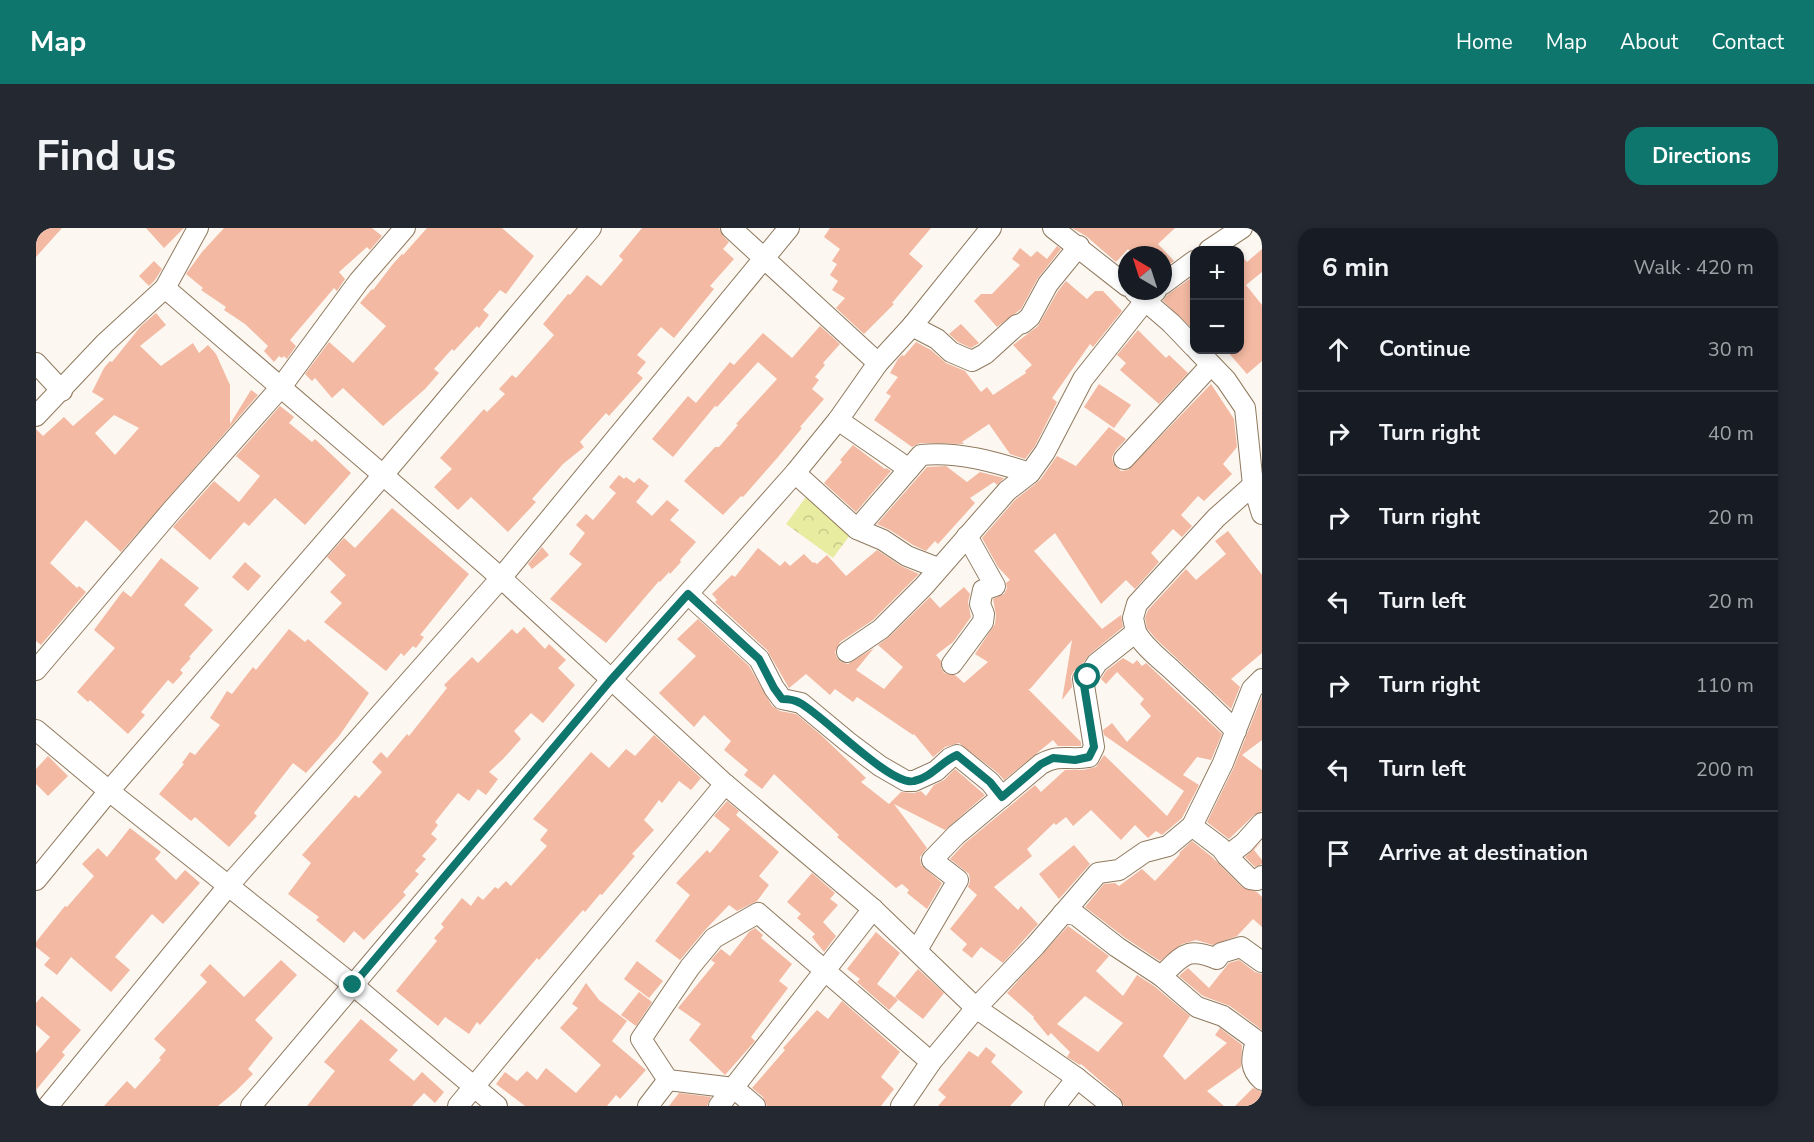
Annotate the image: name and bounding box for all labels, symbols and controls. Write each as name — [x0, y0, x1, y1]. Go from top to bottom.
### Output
text: Map — [30, 23, 86, 61]
text: Home — [1456, 28, 1513, 56]
text: Map — [1546, 28, 1587, 56]
text: About — [1620, 28, 1678, 56]
text: Contact — [1711, 28, 1784, 56]
button: Directions — [1625, 127, 1778, 185]
text: Find us — [36, 128, 176, 185]
north arrow — [1118, 246, 1172, 300]
map controls — [1190, 246, 1244, 354]
button: + — [1190, 246, 1244, 300]
text: 6 min — [1322, 250, 1389, 285]
text: Walk · 420 m — [1634, 254, 1754, 281]
button: − — [1190, 300, 1244, 354]
icon: ahead — [1322, 333, 1355, 366]
text: Continue — [1379, 334, 1470, 364]
text: 30 m — [1708, 336, 1754, 363]
icon: right — [1322, 417, 1355, 450]
text: Turn right — [1379, 418, 1480, 448]
text: 40 m — [1708, 420, 1754, 447]
icon: right — [1322, 501, 1355, 534]
text: Turn right — [1379, 502, 1480, 532]
text: 20 m — [1708, 504, 1754, 531]
icon: left — [1322, 585, 1355, 618]
text: Turn left — [1379, 586, 1466, 616]
text: 20 m — [1708, 588, 1754, 615]
route start — [1074, 663, 1100, 689]
icon: right — [1322, 669, 1355, 702]
text: Turn right — [1379, 670, 1480, 700]
text: 110 m — [1696, 672, 1754, 699]
icon: left — [1322, 753, 1355, 786]
text: Turn left — [1379, 754, 1466, 784]
text: 200 m — [1696, 756, 1754, 783]
icon: arrive — [1322, 837, 1355, 870]
text: Arrive at destination — [1379, 838, 1588, 868]
route end — [339, 971, 365, 997]

